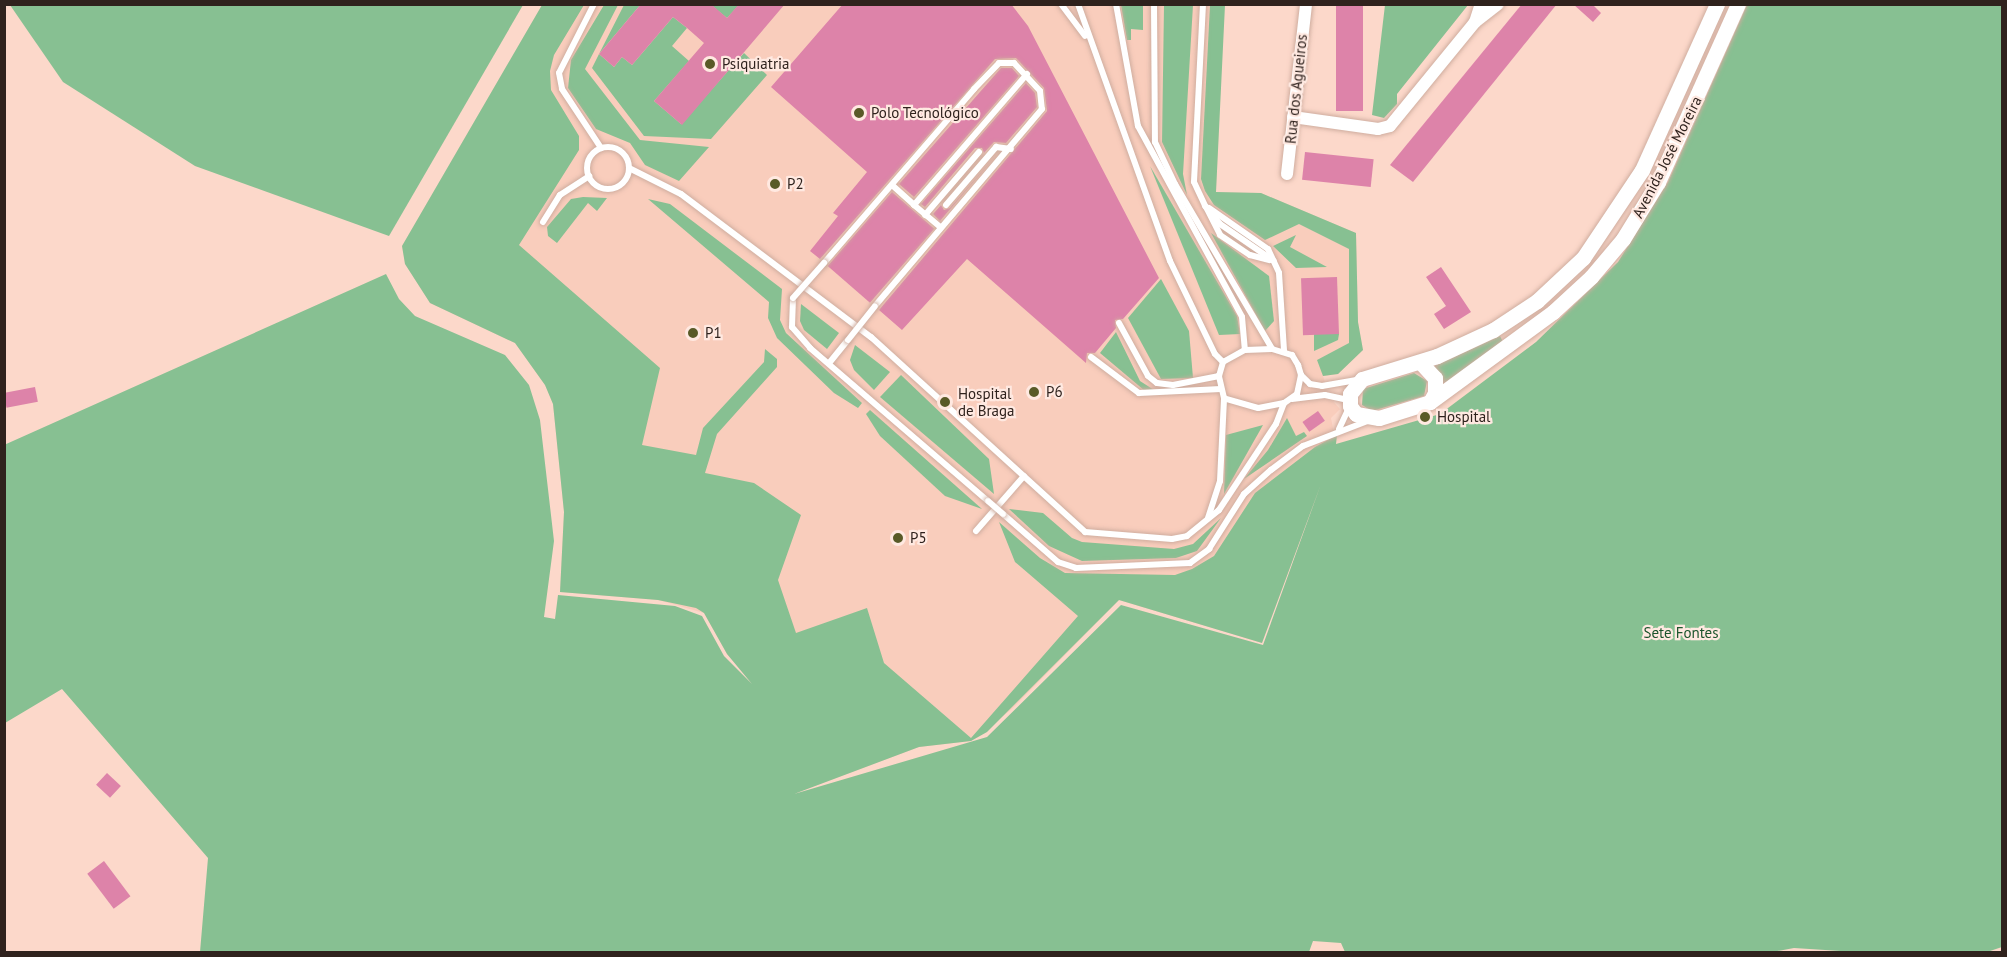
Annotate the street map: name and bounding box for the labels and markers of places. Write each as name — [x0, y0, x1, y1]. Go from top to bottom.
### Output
place label: Psiquiatria — [722, 55, 789, 73]
marker: Psiquiatria — [703, 57, 717, 71]
place label: Polo Tecnológico — [871, 104, 979, 122]
marker: Polo Tecnológico — [852, 106, 866, 120]
place label: P2 — [787, 175, 804, 193]
marker: P2 — [768, 177, 782, 191]
place label: P1 — [705, 324, 722, 342]
marker: P1 — [686, 326, 700, 340]
place label: P6 — [1046, 383, 1063, 401]
place label: Hospital de Braga — [958, 384, 1014, 419]
marker: P6 — [1027, 385, 1041, 399]
marker: Hospital de Braga — [936, 393, 954, 411]
place label: Hospital — [1437, 408, 1490, 426]
marker: Hospital — [1418, 410, 1432, 424]
place label: P5 — [910, 529, 927, 547]
marker: P5 — [891, 531, 905, 545]

